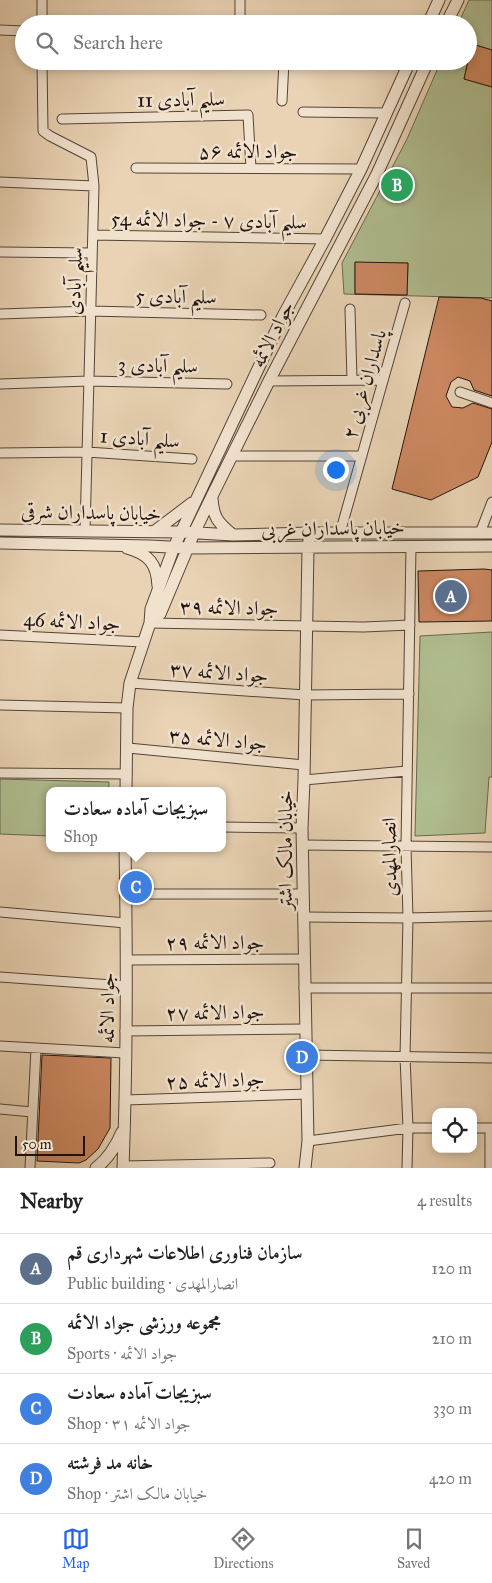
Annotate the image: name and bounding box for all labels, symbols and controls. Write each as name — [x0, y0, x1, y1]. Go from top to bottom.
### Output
search box — [15, 15, 477, 70]
icon: search — [33, 29, 61, 57]
text: Search here — [73, 31, 163, 54]
street label: سلیم آبادی 11 — [137, 86, 225, 120]
street label: جواد الائمه ۵۶ — [199, 139, 297, 164]
pin: B — [381, 166, 413, 204]
street label: سلیم آبادی ۷ - جواد الائمه 54 — [111, 206, 307, 242]
street label: سلیم آبادی — [61, 247, 95, 316]
street label: سلیم آبادی 5 — [135, 283, 217, 317]
street label: جواد الائمه — [245, 297, 300, 372]
street label: پاسداران غربی ۲ — [337, 325, 394, 442]
street label: سلیم آبادی 3 — [118, 352, 198, 386]
street label: سلیم آبادی 1 — [99, 423, 181, 461]
your location — [323, 457, 349, 483]
street label: خیابان پاسداران شرقی — [21, 499, 161, 528]
street label: خیابان پاسداران غربی — [261, 515, 405, 544]
pin: A — [435, 577, 467, 615]
street label: جواد الائمه ۳۹ — [179, 594, 279, 621]
street label: جواد الائمه 46 — [23, 606, 121, 637]
street label: جواد الائمه ۳۷ — [169, 657, 269, 688]
street label: جواد الائمه ۳۵ — [168, 723, 268, 756]
popup — [46, 787, 226, 852]
street label: خیابان مالک اشتر — [273, 790, 297, 912]
text: سبزیجات آماده سعادت — [64, 797, 208, 820]
street label: انصارالمهدی — [376, 817, 402, 897]
text: Shop — [64, 827, 98, 846]
pin: C — [120, 868, 152, 906]
street label: جواد الائمه ۲۹ — [166, 930, 264, 955]
street label: جواد الائمه — [95, 972, 120, 1044]
street label: جواد الائمه ۲۷ — [165, 999, 265, 1026]
pin: D — [286, 1038, 318, 1076]
street label: جواد الائمه ۲۵ — [165, 1066, 265, 1095]
map controls — [432, 1108, 477, 1153]
button: locate — [432, 1108, 477, 1153]
scale bar — [15, 1133, 85, 1156]
text: 50 m — [22, 1136, 51, 1153]
text: Nearby — [20, 1188, 83, 1214]
text: 4 results — [417, 1191, 472, 1210]
text: سازمان فناوری اطلاعات شهرداری قم — [67, 1241, 302, 1264]
text: A — [31, 1259, 41, 1278]
text: 120 m — [432, 1259, 472, 1278]
text: Public building · انصارالمهدی — [67, 1274, 238, 1293]
text: مجموعه ورزشی جواد الائمه — [67, 1311, 221, 1334]
text: B — [31, 1329, 41, 1348]
text: 210 m — [432, 1329, 472, 1348]
text: Sports · جواد الائمه — [67, 1344, 177, 1363]
text: سبزیجات آماده سعادت — [67, 1381, 212, 1404]
text: C — [31, 1399, 41, 1418]
text: 330 m — [433, 1399, 472, 1418]
text: Shop · جواد الائمه ۳۱ — [67, 1414, 191, 1433]
text: خانه مد فرشته — [67, 1451, 153, 1474]
text: D — [30, 1469, 42, 1488]
text: 420 m — [429, 1469, 472, 1488]
text: Shop · خیابان مالک اشتر — [67, 1484, 208, 1503]
tab: Map — [62, 1525, 90, 1572]
tab: Directions — [213, 1525, 274, 1572]
tab: Saved — [397, 1525, 430, 1572]

